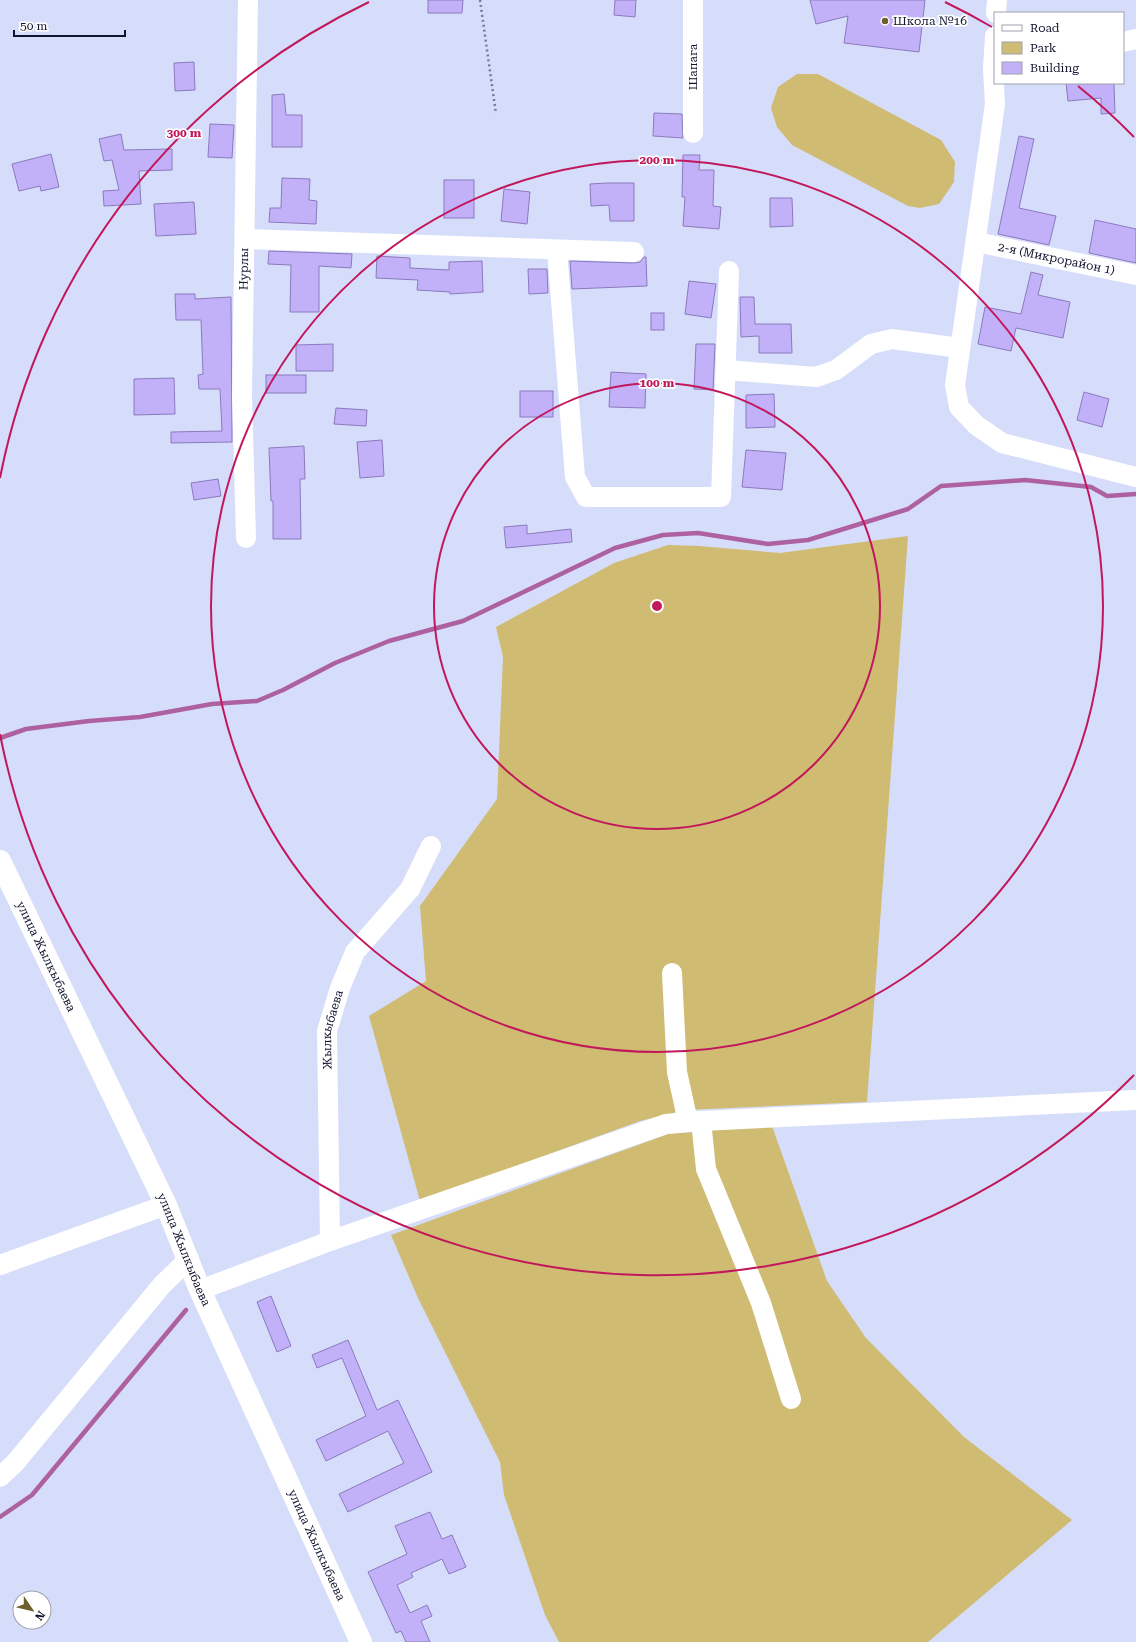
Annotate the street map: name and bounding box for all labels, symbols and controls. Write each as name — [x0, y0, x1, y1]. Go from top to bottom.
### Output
scale bar — [14, 12, 125, 38]
legend — [994, 12, 1124, 84]
place label: Школа №16 — [893, 14, 967, 28]
marker: Школа №16 — [880, 16, 890, 26]
text: 50 m — [20, 19, 47, 33]
text: Road — [1030, 21, 1060, 35]
text: Park — [1030, 41, 1057, 55]
street label: Шапага — [686, 43, 700, 90]
text: Building — [1030, 61, 1079, 75]
text: 300 m — [167, 126, 202, 140]
text: 200 m — [640, 153, 675, 167]
street label: 2-я (Микрорайон 1) — [997, 240, 1116, 277]
street label: Нурлы — [237, 248, 251, 290]
text: 100 m — [640, 376, 675, 390]
centre of rings — [650, 599, 664, 613]
street label: улица Жылкыбаева — [14, 899, 79, 1014]
street label: Жылкыбаева — [320, 988, 346, 1070]
street label: улица Жылкыбаева — [154, 1191, 214, 1309]
street label: улица Жылкыбаева — [285, 1487, 348, 1603]
north arrow — [12, 1590, 52, 1630]
text: N — [32, 1608, 48, 1623]

